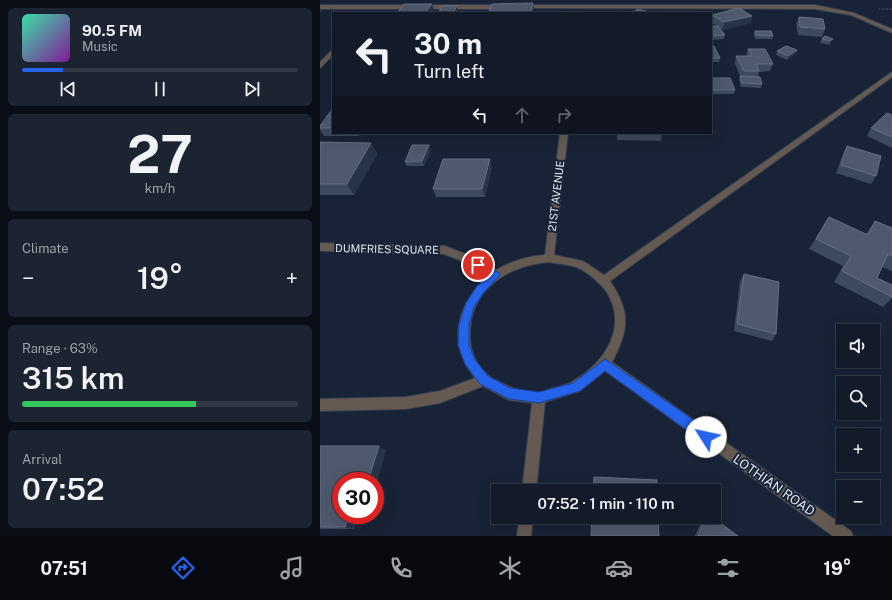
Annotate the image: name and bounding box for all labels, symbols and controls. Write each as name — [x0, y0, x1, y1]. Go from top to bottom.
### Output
text: 90.5 FM — [82, 22, 142, 39]
text: 30 m — [414, 27, 482, 60]
icon: left — [348, 28, 400, 80]
text: Music — [82, 39, 118, 54]
text: Turn left — [414, 61, 484, 82]
icon: previous — [57, 78, 79, 100]
icon: pause — [149, 78, 171, 100]
icon: next — [241, 78, 263, 100]
icon: left — [469, 104, 491, 126]
icon: ahead — [511, 104, 533, 126]
icon: right — [553, 104, 575, 126]
text: 27 — [127, 124, 193, 185]
street label: 21ST AVENUE — [546, 160, 566, 232]
text: km/h — [145, 181, 175, 196]
text: Climate — [22, 241, 69, 256]
street label: DUMFRIES SQUARE — [335, 242, 439, 256]
pin — [461, 248, 495, 282]
icon: arrive — [467, 254, 489, 276]
text: 19° — [137, 260, 183, 296]
text: − — [22, 265, 34, 291]
text: + — [286, 265, 298, 291]
map controls — [836, 324, 880, 524]
button: sound — [836, 324, 880, 368]
text: Range · 63% — [22, 341, 98, 356]
text: 315 km — [22, 360, 124, 396]
button: search — [836, 376, 880, 420]
position arrow — [685, 416, 727, 458]
button: + — [836, 428, 880, 472]
street label: LOTHIAN ROAD — [730, 451, 818, 519]
text: Arrival — [22, 452, 62, 467]
text: 07:52 — [22, 471, 105, 507]
speed limit sign: 30 — [332, 472, 384, 524]
button: − — [836, 480, 880, 524]
text: 07:52 · 1 min · 110 m — [538, 495, 674, 512]
icon: directions — [169, 554, 197, 582]
icon: music — [278, 554, 306, 582]
icon: phone — [387, 554, 415, 582]
icon: climate — [496, 554, 524, 582]
icon: car — [605, 554, 633, 582]
icon: filters — [714, 554, 742, 582]
text: 07:51 — [41, 558, 88, 579]
text: 19° — [823, 558, 851, 579]

